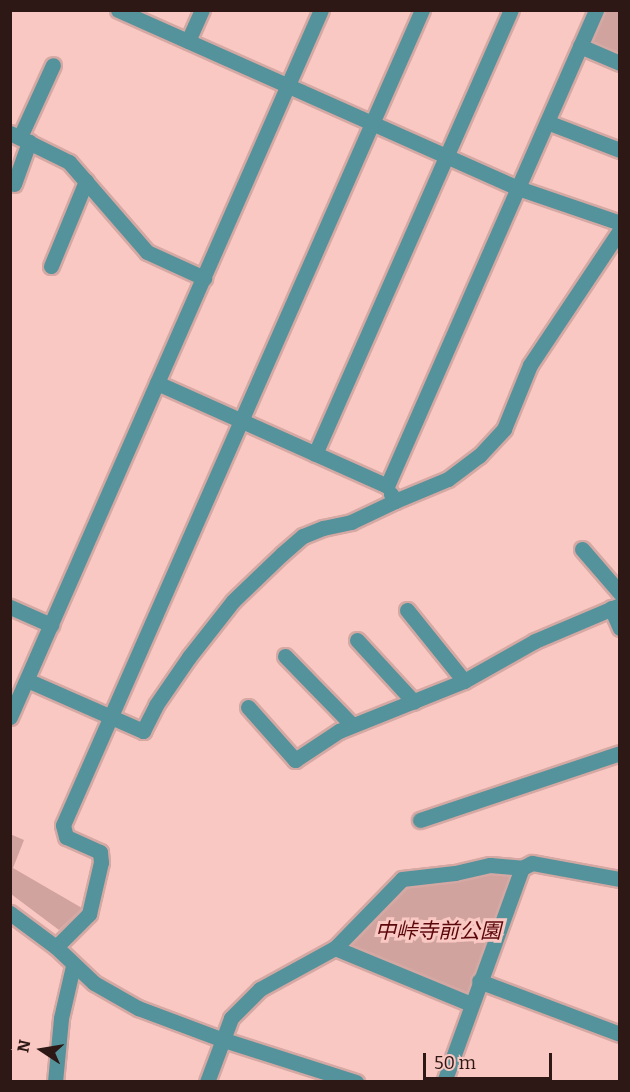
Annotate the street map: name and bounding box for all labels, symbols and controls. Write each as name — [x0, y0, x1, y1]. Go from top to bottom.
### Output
park label: 中峠寺前公園 — [375, 918, 501, 944]
north arrow — [12, 1020, 72, 1080]
text: N — [13, 1038, 34, 1054]
scale bar — [426, 1041, 555, 1079]
text: 50 m — [434, 1052, 476, 1074]

